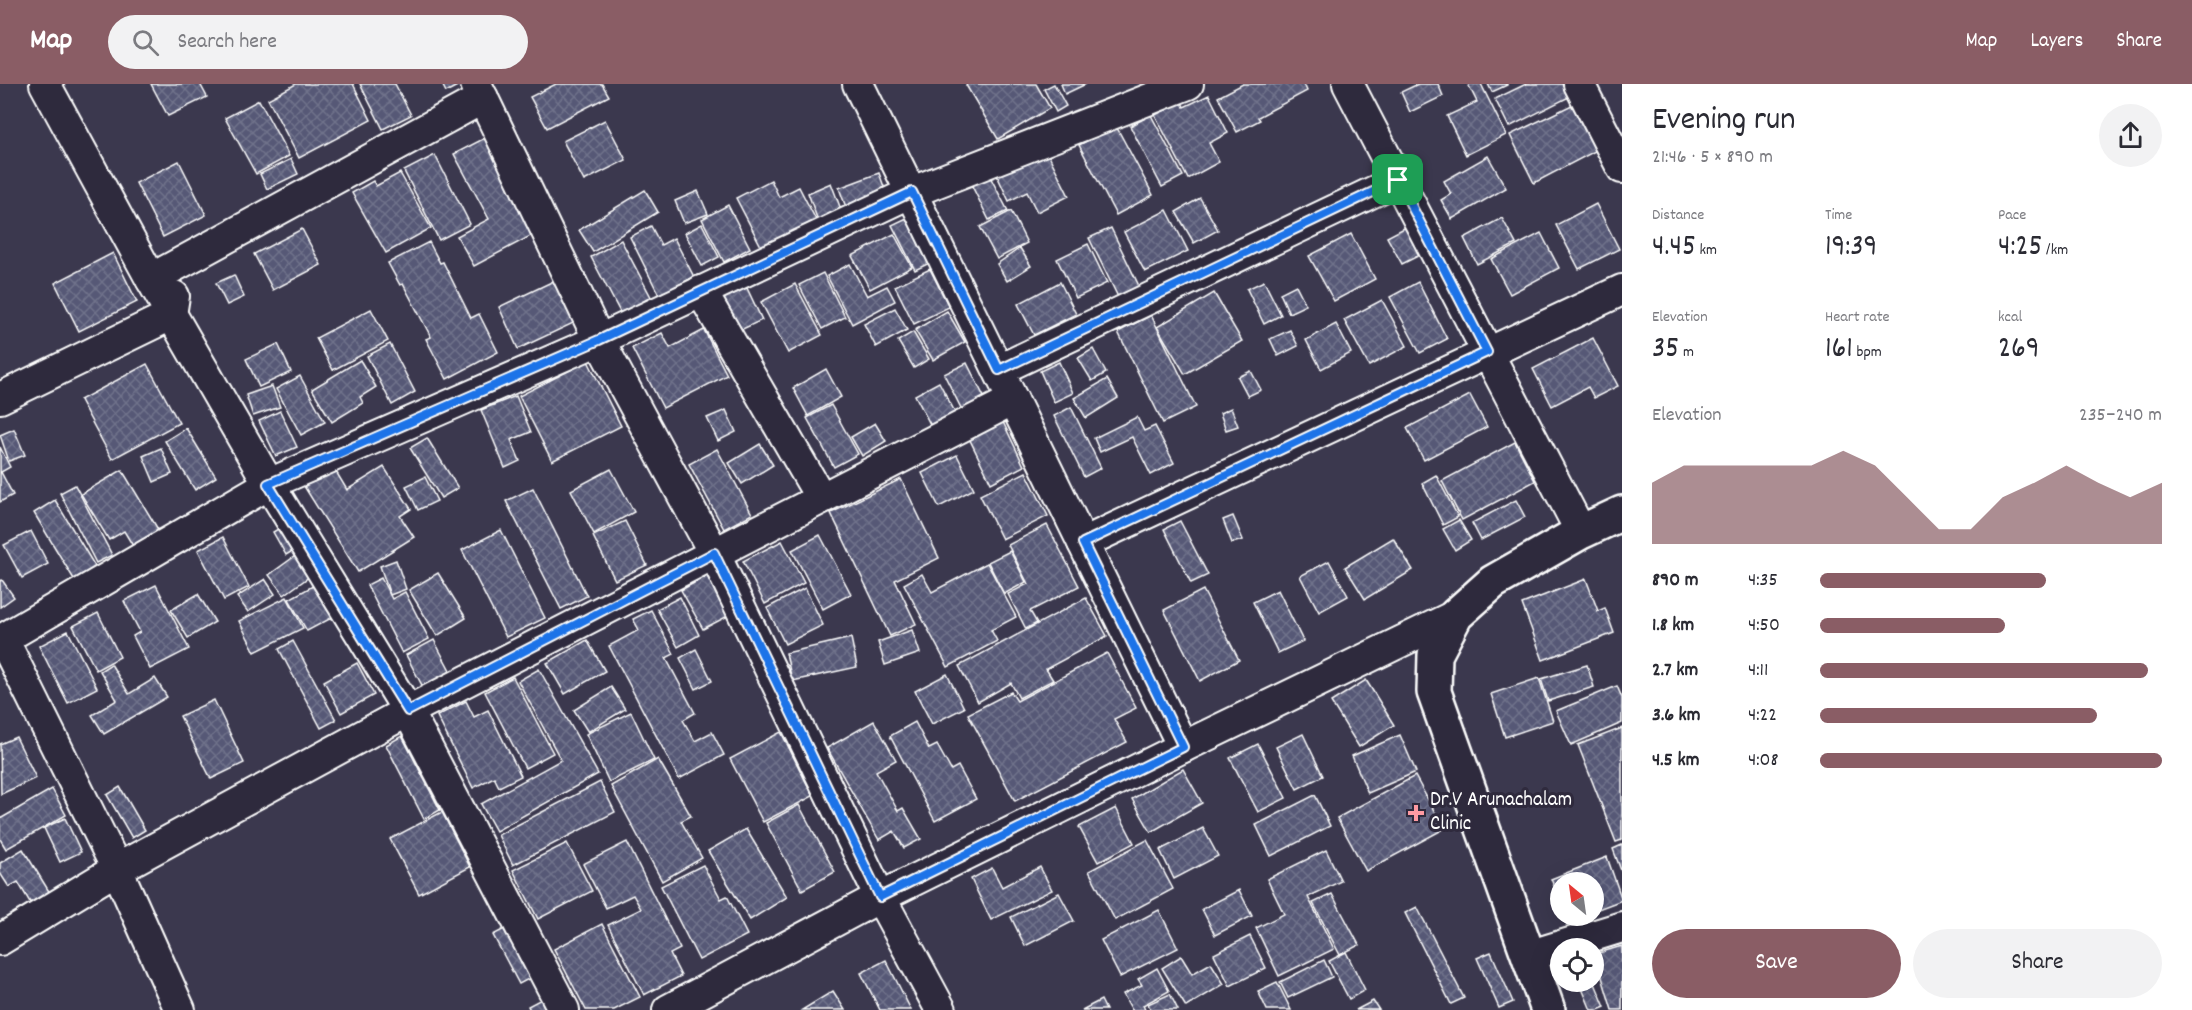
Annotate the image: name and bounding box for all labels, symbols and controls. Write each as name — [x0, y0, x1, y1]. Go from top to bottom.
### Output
search box — [108, 15, 528, 69]
text: Map — [30, 22, 72, 62]
icon: search — [129, 26, 162, 59]
text: Search here — [177, 27, 277, 58]
text: Map — [1966, 27, 1997, 57]
text: Layers — [2030, 27, 2083, 57]
text: Share — [2116, 27, 2162, 57]
text: Evening run — [1652, 98, 1796, 145]
button: share — [2099, 104, 2162, 167]
text: 21:46 · 5 × 890 m — [1652, 144, 1773, 172]
pin — [1372, 154, 1423, 205]
icon: arrive — [1381, 163, 1414, 196]
text: Distance — [1652, 204, 1704, 227]
text: Time — [1825, 204, 1852, 227]
text: Pace — [1998, 204, 2026, 227]
text: 4.45 — [1652, 227, 1696, 270]
text: 19:39 — [1825, 227, 1877, 270]
text: 4:25 — [1998, 227, 2042, 270]
text: km — [1696, 239, 1717, 262]
text: /km — [2042, 239, 2068, 262]
text: Elevation — [1652, 306, 1708, 329]
text: Heart rate — [1825, 306, 1890, 329]
text: kcal — [1998, 306, 2022, 329]
text: 35 — [1652, 329, 1679, 372]
text: 161 — [1825, 329, 1853, 372]
text: 269 — [1998, 329, 2040, 372]
text: m — [1679, 341, 1694, 364]
text: bpm — [1853, 341, 1882, 364]
text: Elevation — [1652, 402, 1722, 430]
text: 235–240 m — [2079, 402, 2162, 430]
text: 890 m — [1652, 567, 1698, 595]
text: 4:35 — [1748, 567, 1778, 595]
text: 1.8 km — [1652, 612, 1694, 640]
text: 4:50 — [1748, 612, 1780, 640]
text: 2.7 km — [1652, 657, 1698, 685]
text: 4:11 — [1748, 657, 1768, 685]
text: 3.6 km — [1652, 702, 1701, 730]
text: 4:22 — [1748, 702, 1777, 730]
text: 4.5 km — [1652, 747, 1699, 775]
text: 4:08 — [1748, 747, 1779, 775]
place label: Dr.V Arunachalam Clinic — [1430, 786, 1572, 840]
marker: Dr.V Arunachalam Clinic — [1407, 804, 1425, 822]
north arrow — [1550, 872, 1604, 926]
map controls — [1550, 872, 1604, 992]
button: Save — [1652, 929, 1901, 998]
button: Share — [1913, 929, 2162, 998]
button: locate — [1550, 938, 1604, 992]

